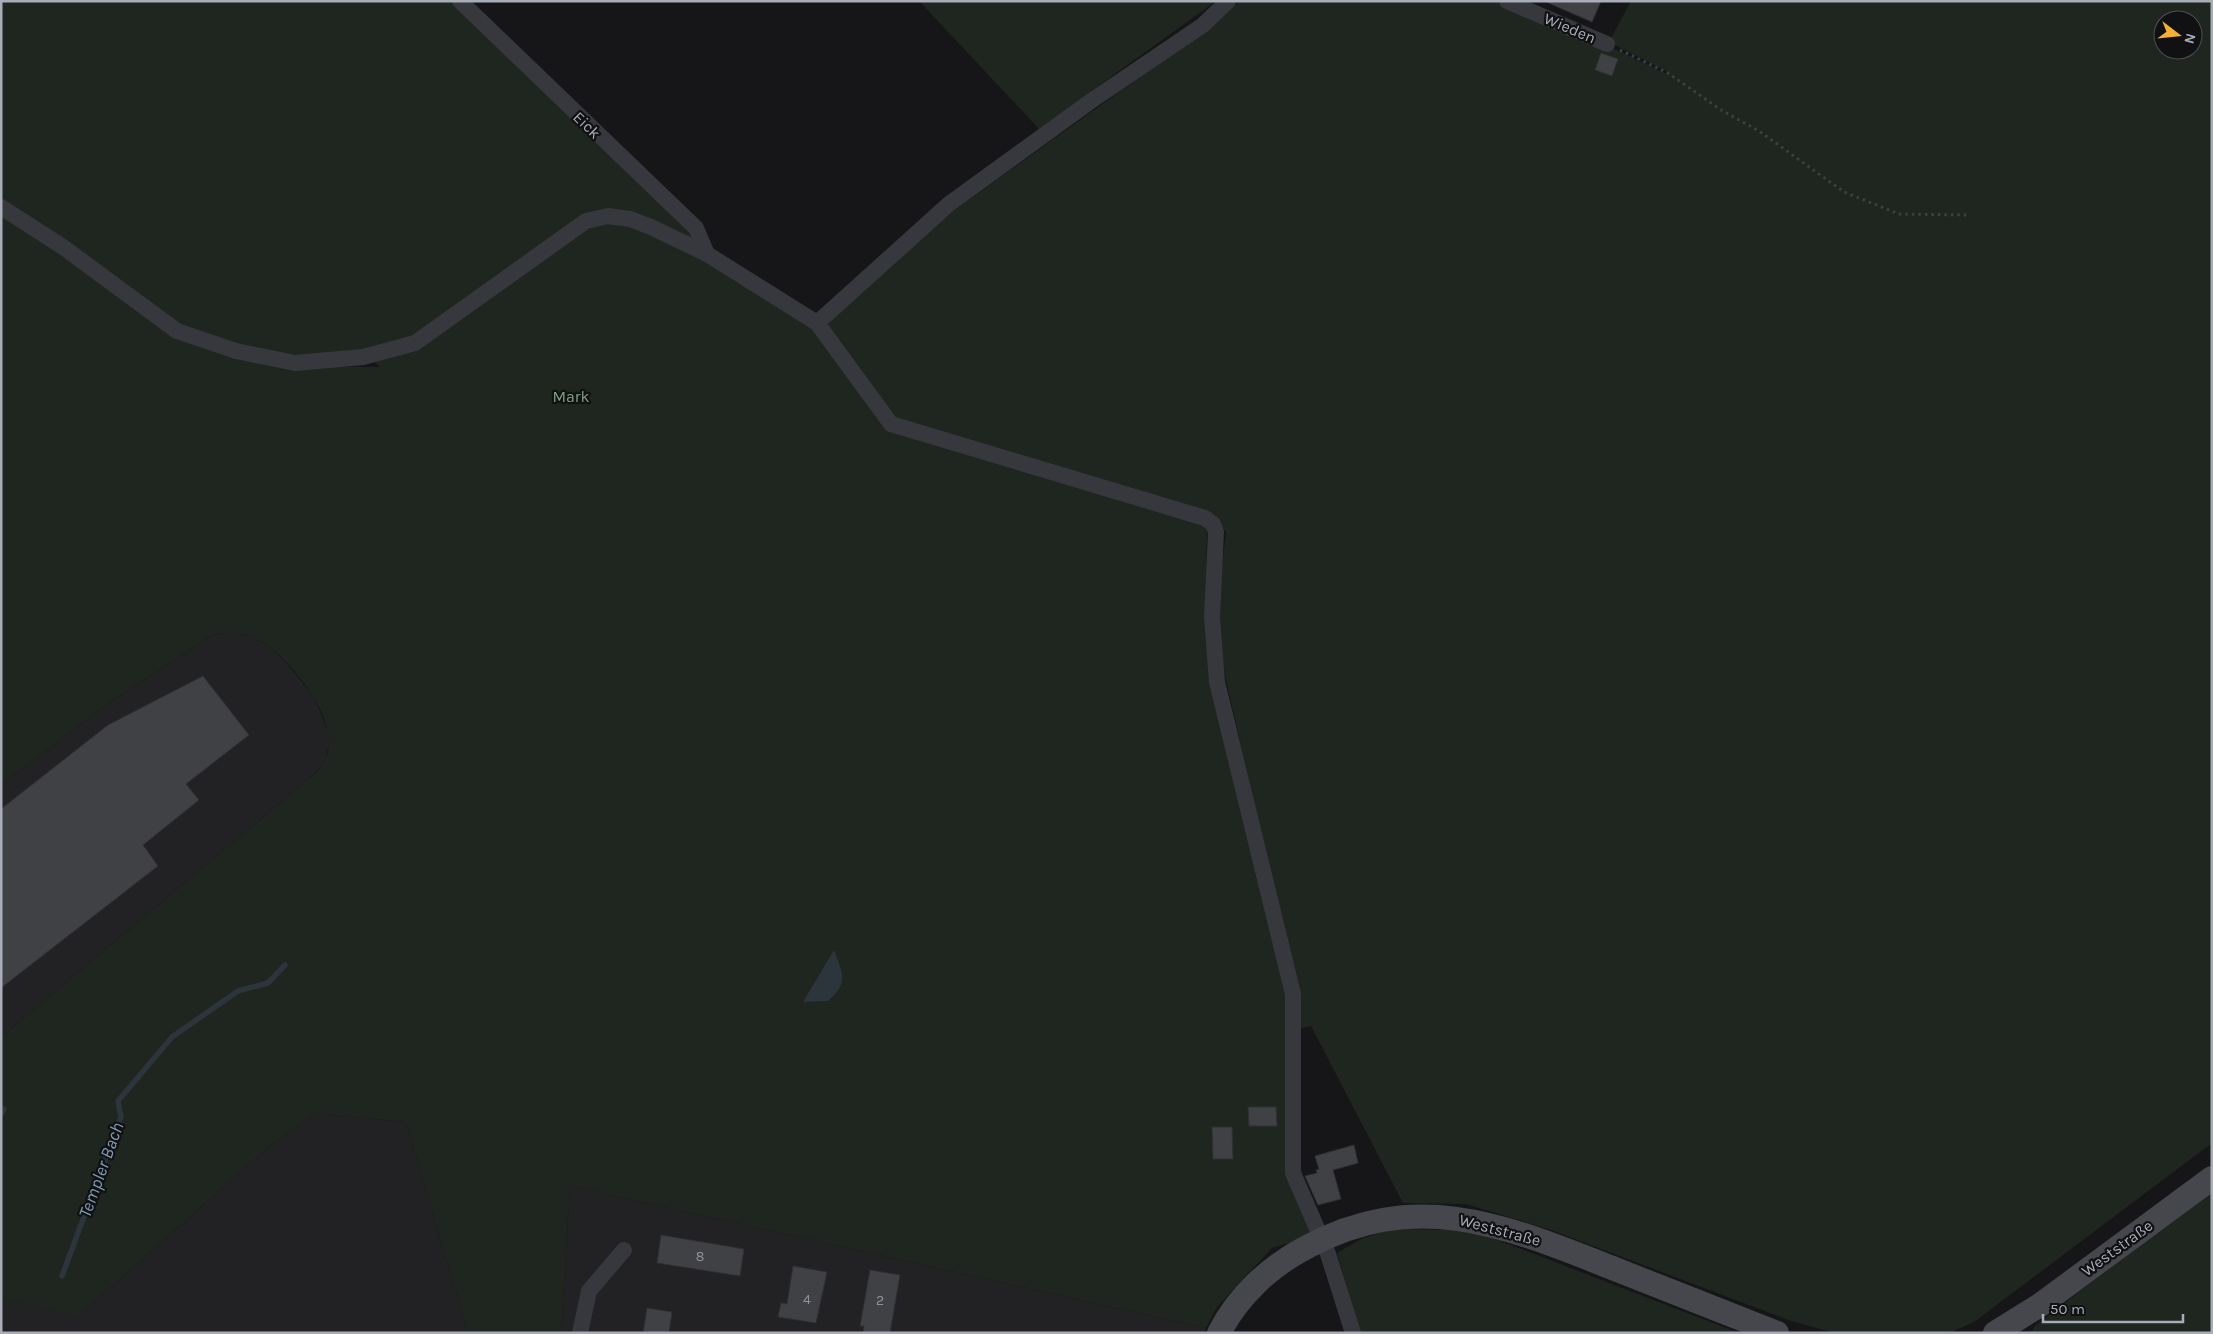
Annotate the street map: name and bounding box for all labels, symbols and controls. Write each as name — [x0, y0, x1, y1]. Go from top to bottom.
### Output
street label: Wieden — [1541, 9, 1599, 47]
north arrow — [2153, 10, 2203, 60]
text: N — [2180, 31, 2200, 46]
street label: Eick — [569, 107, 605, 143]
park label: Mark — [552, 387, 590, 406]
water label: Templer Bach — [74, 1119, 128, 1221]
street label: Weststraße — [1457, 1210, 1543, 1250]
street label: Weststraße — [2078, 1216, 2156, 1280]
house number: 8 — [696, 1248, 704, 1265]
house number: 4 — [803, 1291, 811, 1308]
house number: 2 — [876, 1292, 884, 1309]
scale bar — [2043, 1292, 2183, 1324]
text: 50 m — [2050, 1300, 2085, 1318]

